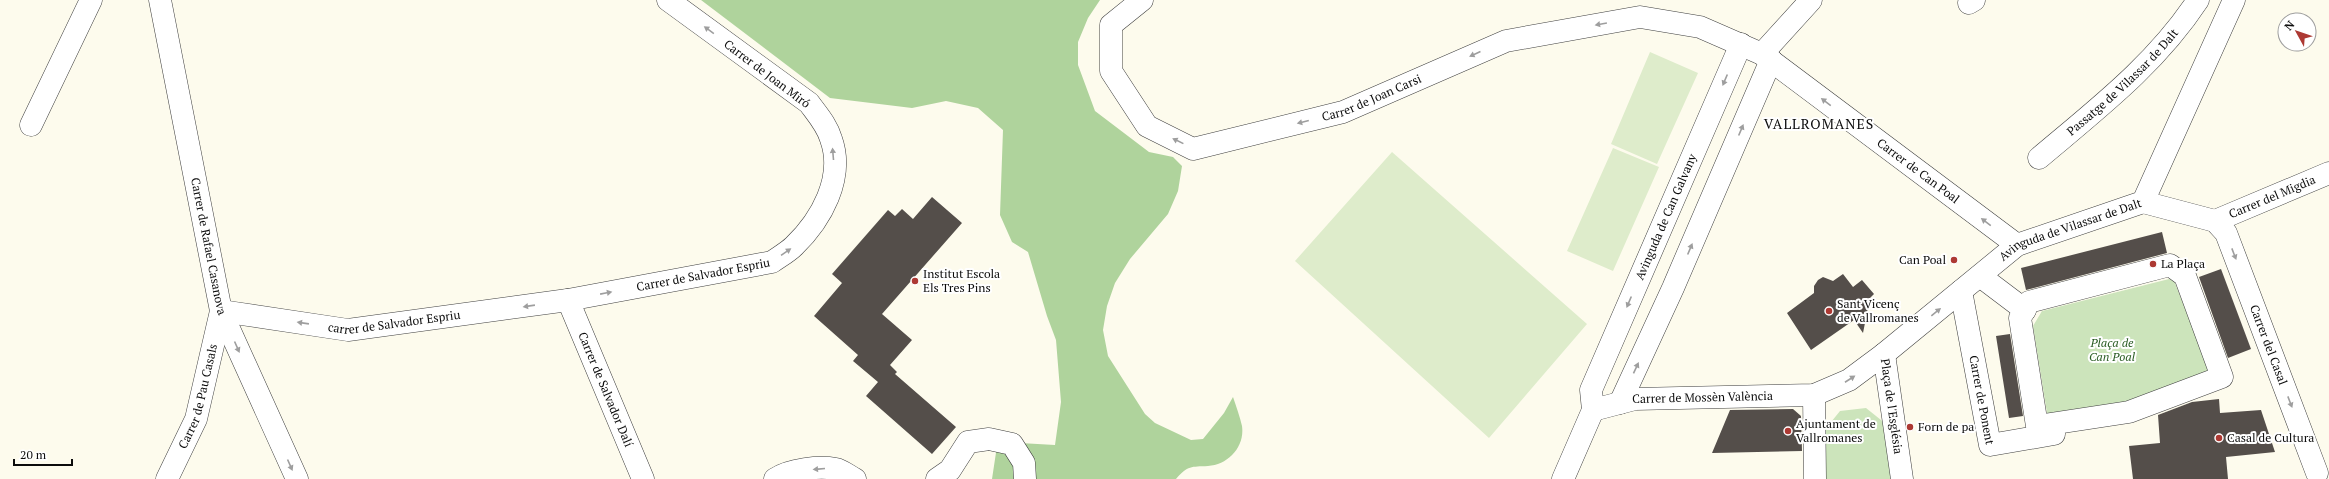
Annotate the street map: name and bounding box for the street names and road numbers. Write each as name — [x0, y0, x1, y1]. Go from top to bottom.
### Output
street label: Passatge de Vilassar de Dalt — [2064, 25, 2181, 138]
street label: Carrer de Joan Miró — [721, 36, 814, 111]
street label: Carrer de Joan Carsi — [1320, 71, 1424, 124]
street label: Carrer de Can Poal — [1874, 135, 1963, 207]
street label: Avinguda de Can Galvany — [1632, 151, 1700, 282]
street label: Carrer del Migdia — [2226, 172, 2318, 221]
street label: Carrer de Rafael Casanova — [188, 176, 230, 317]
street label: Avinguda de Vilassar de Dalt — [1996, 195, 2144, 264]
street label: Carrer de Salvador Espriu — [635, 255, 771, 294]
street label: Carrer del Casal — [2247, 303, 2291, 387]
street label: carrer de Salvador Espriu — [327, 307, 461, 337]
street label: Carrer de Salvador Dalí — [575, 330, 637, 449]
street label: Carrer de Pau Casals — [175, 342, 220, 451]
street label: Carrer de Ponent — [1966, 354, 1998, 446]
street label: Plaça de l'Església — [1878, 357, 1906, 455]
street label: Carrer de Mossèn València — [1632, 388, 1773, 406]

